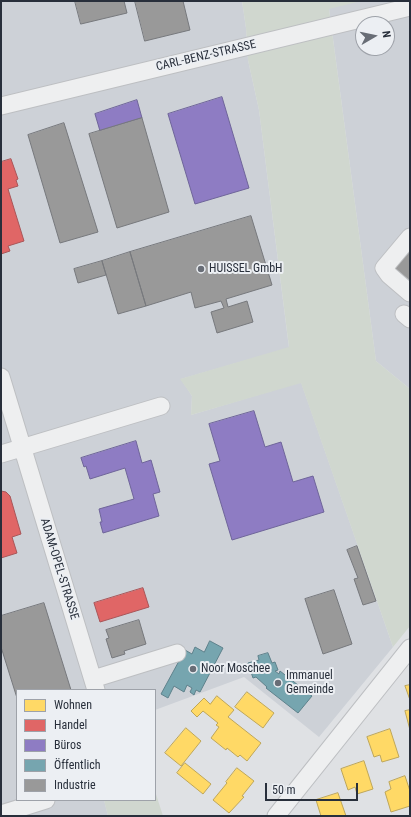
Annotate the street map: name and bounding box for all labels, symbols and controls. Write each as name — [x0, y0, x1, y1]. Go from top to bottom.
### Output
north arrow — [355, 16, 395, 56]
text: N — [379, 30, 393, 39]
street label: CARL-BENZ-STRASSE — [155, 37, 257, 75]
place label: HUISSEL GmbH — [209, 262, 283, 276]
marker: HUISSEL GmbH — [196, 264, 206, 274]
street label: ADAM-OPEL-STRASSE — [37, 517, 81, 621]
place label: Noor Moschee — [201, 662, 270, 676]
marker: Noor Moschee — [188, 664, 198, 674]
place label: Immanuel Gemeinde — [286, 669, 334, 697]
marker: Immanuel Gemeinde — [273, 678, 283, 688]
legend — [16, 689, 156, 801]
text: Wohnen — [54, 698, 92, 712]
text: Handel — [54, 718, 87, 732]
text: Büros — [54, 738, 81, 752]
text: Öffentlich — [54, 758, 101, 772]
scale bar — [267, 775, 360, 801]
text: Industrie — [54, 778, 96, 792]
text: 50 m — [272, 783, 296, 797]

